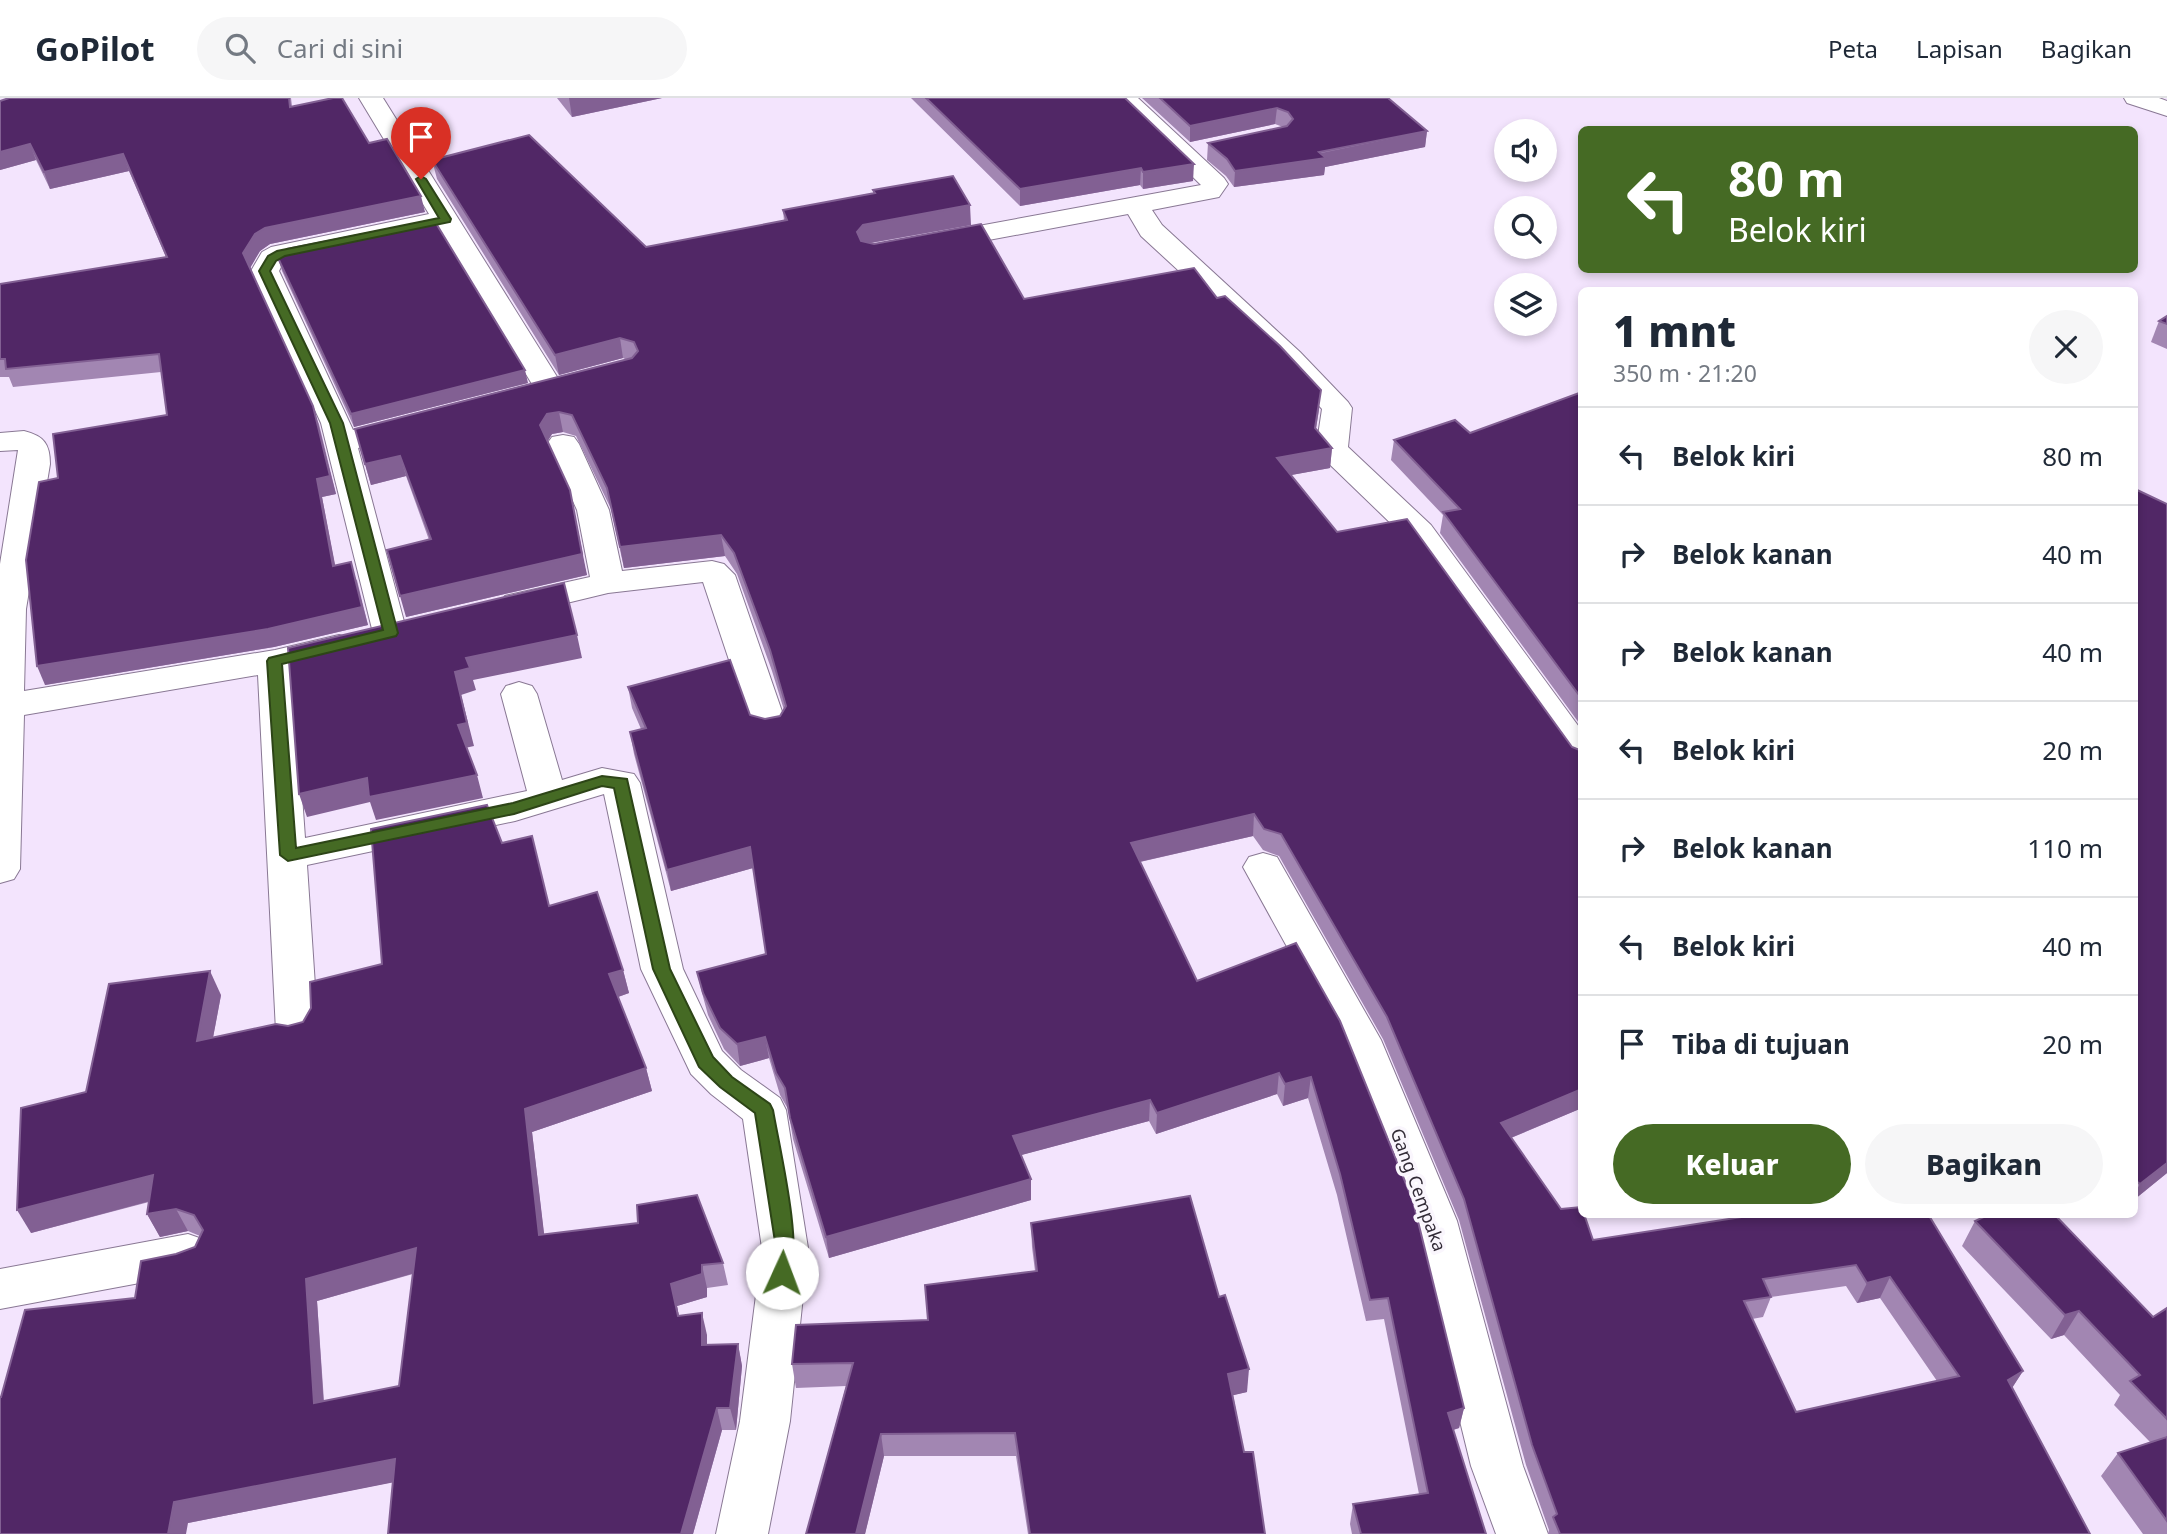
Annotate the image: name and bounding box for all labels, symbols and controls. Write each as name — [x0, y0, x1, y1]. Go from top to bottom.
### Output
search box — [197, 17, 687, 80]
text: GoPilot — [35, 26, 155, 71]
icon: search — [221, 29, 259, 67]
text: Cari di sini — [277, 30, 403, 66]
text: Peta — [1828, 32, 1878, 65]
text: Lapisan — [1916, 32, 2003, 65]
text: Bagikan — [2041, 32, 2132, 65]
pin — [391, 107, 451, 179]
icon: arrive — [402, 118, 440, 156]
map controls — [1494, 119, 1557, 336]
button: sound — [1494, 119, 1557, 182]
text: 80 m — [1728, 145, 1845, 211]
icon: left — [1613, 154, 1704, 245]
button: search — [1494, 196, 1557, 259]
text: Belok kiri — [1728, 208, 1867, 251]
button: layers — [1494, 273, 1557, 336]
text: 1 mnt — [1613, 302, 1736, 359]
button: close — [2029, 310, 2103, 384]
text: 350 m · 21:20 — [1613, 357, 1757, 389]
icon: left — [1613, 437, 1651, 475]
text: Belok kiri — [1672, 438, 1795, 474]
text: 80 m — [2042, 438, 2103, 474]
icon: right — [1613, 535, 1651, 573]
text: Belok kanan — [1672, 536, 1833, 572]
text: 40 m — [2042, 536, 2103, 572]
icon: right — [1613, 633, 1651, 671]
text: Belok kanan — [1672, 634, 1833, 670]
text: 40 m — [2042, 634, 2103, 670]
icon: left — [1613, 731, 1651, 769]
text: Belok kiri — [1672, 732, 1795, 768]
text: 20 m — [2042, 732, 2103, 768]
icon: right — [1613, 829, 1651, 867]
text: Belok kanan — [1672, 830, 1833, 866]
text: 110 m — [2027, 830, 2103, 866]
icon: left — [1613, 927, 1651, 965]
text: Belok kiri — [1672, 928, 1795, 964]
text: 40 m — [2042, 928, 2103, 964]
icon: arrive — [1613, 1025, 1651, 1063]
text: Tiba di tujuan — [1672, 1026, 1850, 1062]
text: 20 m — [2042, 1026, 2103, 1062]
button: Keluar — [1613, 1124, 1851, 1204]
button: Bagikan — [1865, 1124, 2103, 1204]
street label: Gang Cempaka — [1386, 1125, 1452, 1255]
position arrow — [745, 1236, 819, 1310]

